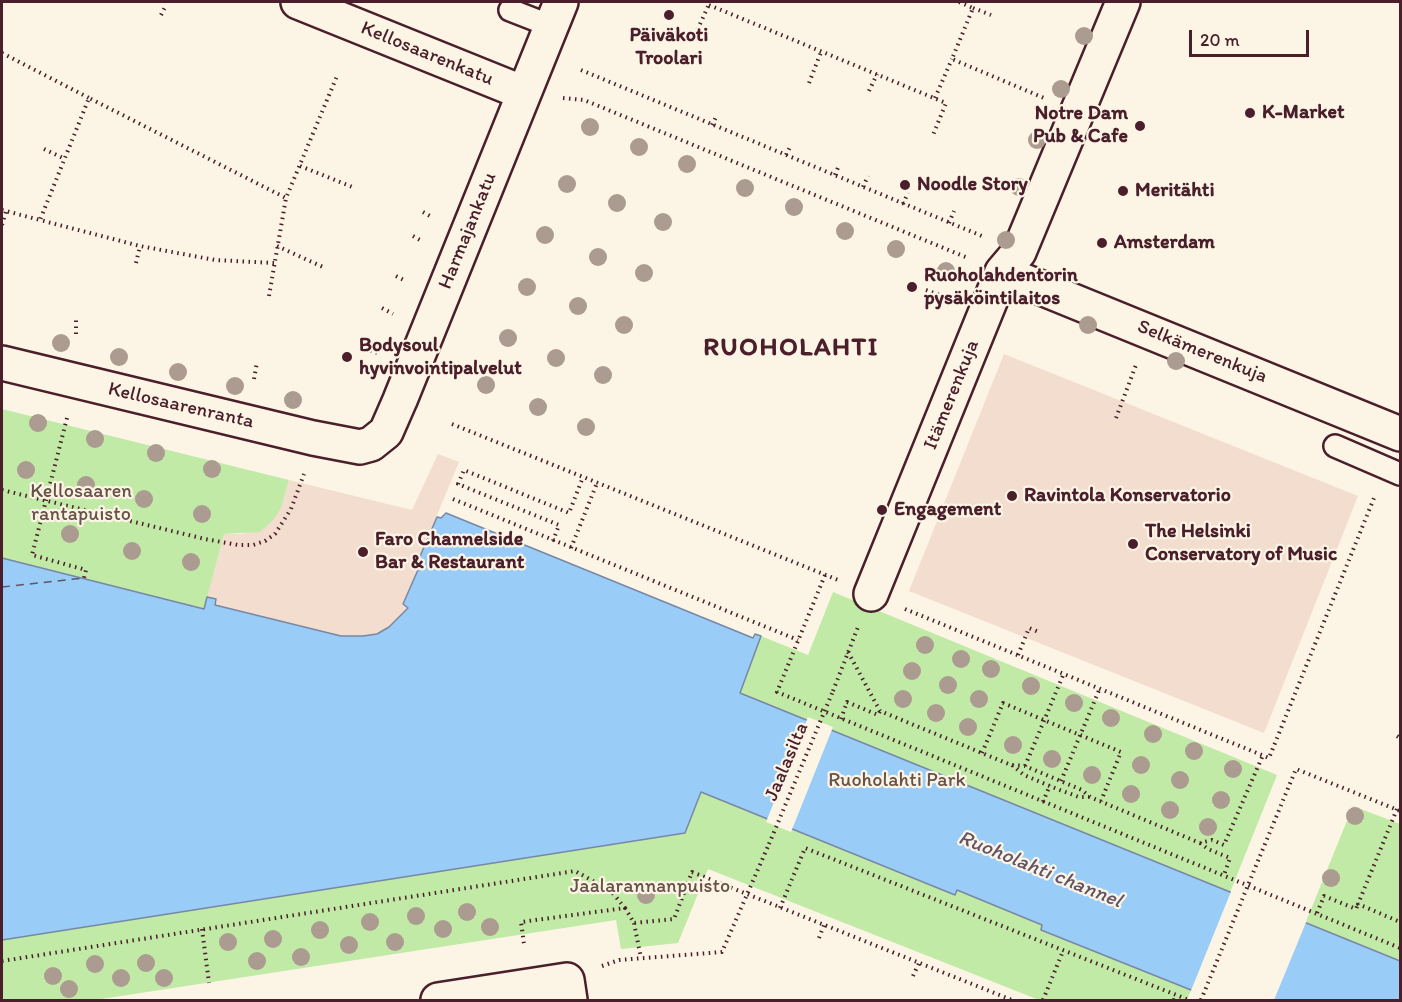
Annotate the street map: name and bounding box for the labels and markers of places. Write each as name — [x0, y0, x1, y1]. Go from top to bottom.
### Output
marker: Päiväkoti Troolari — [662, 8, 676, 22]
place label: Päiväkoti Troolari — [630, 24, 708, 71]
place label: K-Market — [1262, 101, 1345, 125]
place label: Notre Dam Pub & Cafe — [1033, 102, 1128, 149]
marker: K-Market — [1243, 106, 1257, 120]
marker: Notre Dam Pub & Cafe — [1133, 119, 1147, 133]
place label: Noodle Story — [917, 173, 1028, 197]
marker: Noodle Story — [898, 178, 912, 192]
place label: Meritähti — [1135, 179, 1214, 203]
marker: Meritähti — [1116, 184, 1130, 198]
place label: Amsterdam — [1114, 231, 1215, 255]
marker: Amsterdam — [1095, 236, 1109, 250]
place label: Ruoholahdentorin pysäköintilaitos — [924, 264, 1078, 311]
marker: Ruoholahdentorin pysäköintilaitos — [905, 280, 919, 294]
place label: Bodysoul hyvinvointipalvelut — [359, 334, 522, 381]
marker: Bodysoul hyvinvointipalvelut — [340, 350, 354, 364]
place label: Ravintola Konservatorio — [1024, 484, 1231, 508]
marker: Ravintola Konservatorio — [1005, 489, 1019, 503]
place label: Engagement — [894, 498, 1001, 522]
marker: Engagement — [875, 503, 889, 517]
place label: The Helsinki Conservatory of Music — [1145, 520, 1337, 567]
place label: Faro Channelside Bar & Restaurant — [375, 528, 524, 575]
marker: The Helsinki Conservatory of Music — [1126, 537, 1140, 551]
marker: Faro Channelside Bar & Restaurant — [356, 545, 370, 559]

